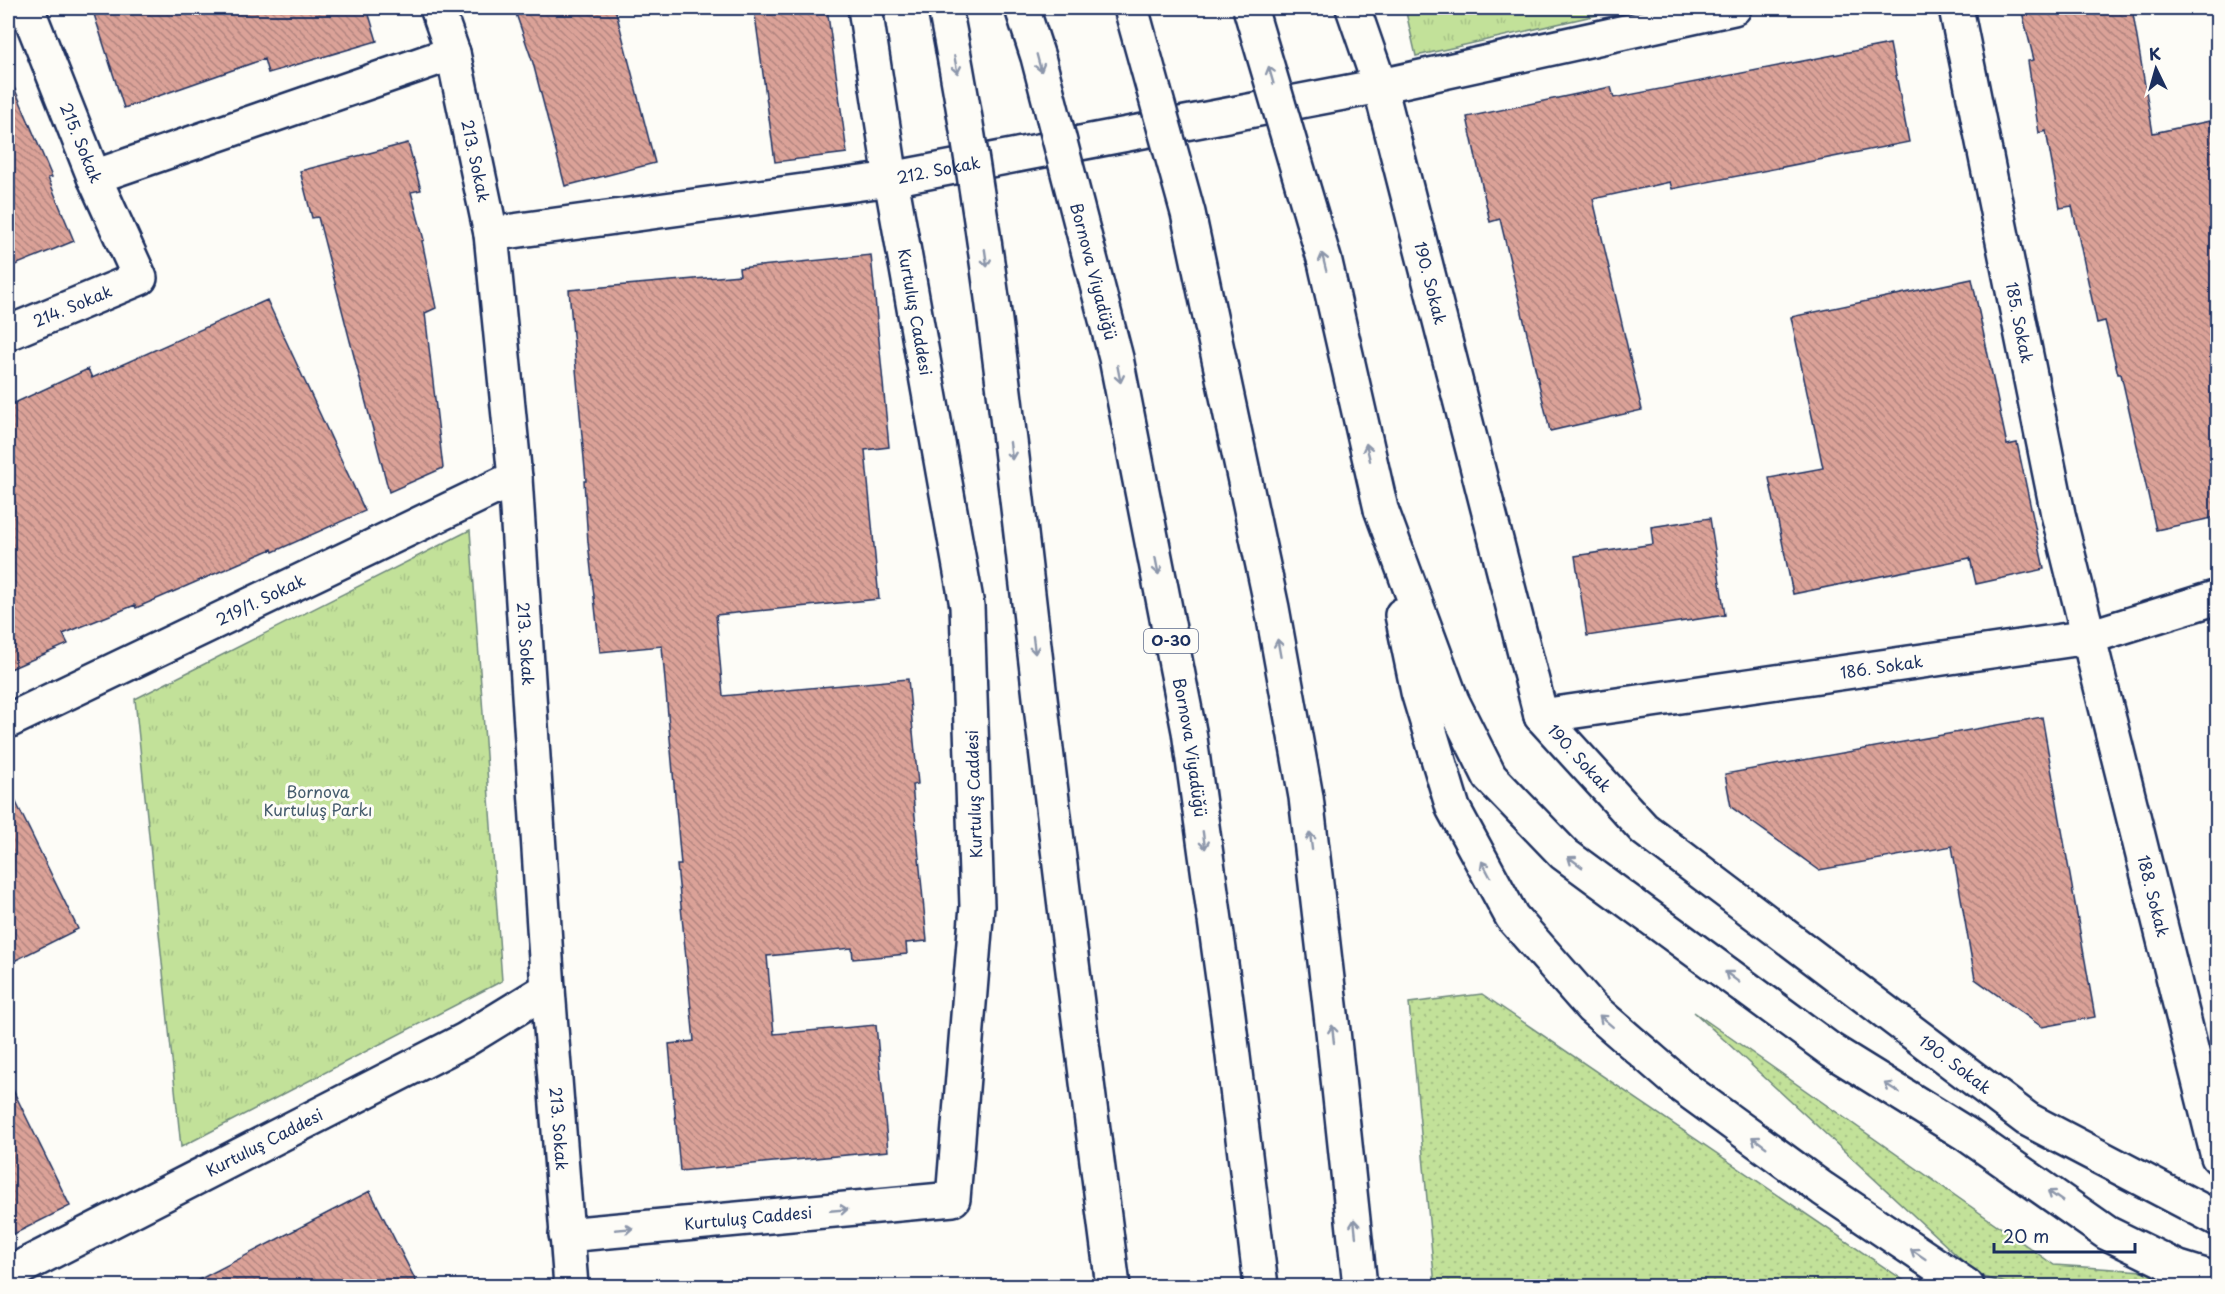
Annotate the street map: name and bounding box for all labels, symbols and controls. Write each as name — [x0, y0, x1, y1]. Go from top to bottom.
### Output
north arrow — [2126, 39, 2186, 99]
text: K — [2148, 41, 2162, 66]
one-way arrow — [1034, 53, 1046, 72]
one-way arrow — [951, 55, 962, 74]
one-way arrow — [1264, 65, 1276, 84]
street label: 215. Sokak — [55, 99, 109, 186]
street label: 213. Sokak — [456, 117, 497, 204]
street label: 212. Sokak — [894, 149, 982, 189]
street label: Bornova Viyadüğü — [1065, 200, 1124, 342]
street label: 190. Sokak — [1409, 239, 1453, 327]
street label: Kurtuluş Caddesi — [893, 247, 939, 377]
one-way arrow — [980, 247, 991, 267]
one-way arrow — [1318, 253, 1330, 272]
street label: 214. Sokak — [29, 278, 115, 332]
street label: 185. Sokak — [2001, 280, 2040, 365]
one-way arrow — [1114, 364, 1125, 383]
one-way arrow — [1005, 441, 1016, 460]
one-way arrow — [1362, 443, 1373, 462]
one-way arrow — [1152, 555, 1163, 575]
street label: 219/1. Sokak — [211, 567, 309, 631]
street label: 213. Sokak — [512, 601, 541, 686]
road number: O-30 — [1144, 629, 1198, 653]
one-way arrow — [1029, 634, 1040, 654]
one-way arrow — [1273, 639, 1284, 659]
street label: 186. Sokak — [1838, 648, 1924, 684]
street label: Bornova Viyadüğü — [1168, 676, 1214, 819]
street label: 190. Sokak — [1543, 718, 1618, 797]
street label: Kurtuluş Caddesi — [959, 729, 987, 859]
park label: Bornova Kurtuluş Parkı — [264, 779, 372, 821]
one-way arrow — [1198, 830, 1209, 850]
one-way arrow — [1305, 831, 1316, 851]
street label: 188. Sokak — [2132, 853, 2176, 939]
one-way arrow — [1567, 856, 1583, 868]
one-way arrow — [1480, 861, 1492, 878]
one-way arrow — [1724, 971, 1740, 984]
one-way arrow — [1599, 1014, 1614, 1028]
one-way arrow — [1328, 1025, 1339, 1045]
street label: 190. Sokak — [1915, 1029, 1997, 1099]
one-way arrow — [1884, 1082, 1901, 1094]
street label: 213. Sokak — [545, 1086, 575, 1171]
street label: Kurtuluş Caddesi — [201, 1102, 327, 1182]
one-way arrow — [1751, 1136, 1767, 1148]
one-way arrow — [2047, 1190, 2063, 1202]
street label: Kurtuluş Caddesi — [683, 1199, 813, 1235]
one-way arrow — [829, 1204, 849, 1215]
scale bar — [1994, 1216, 2135, 1254]
one-way arrow — [1349, 1219, 1360, 1239]
text: 20 m — [2003, 1222, 2049, 1249]
one-way arrow — [614, 1223, 634, 1234]
one-way arrow — [1911, 1248, 1927, 1260]

